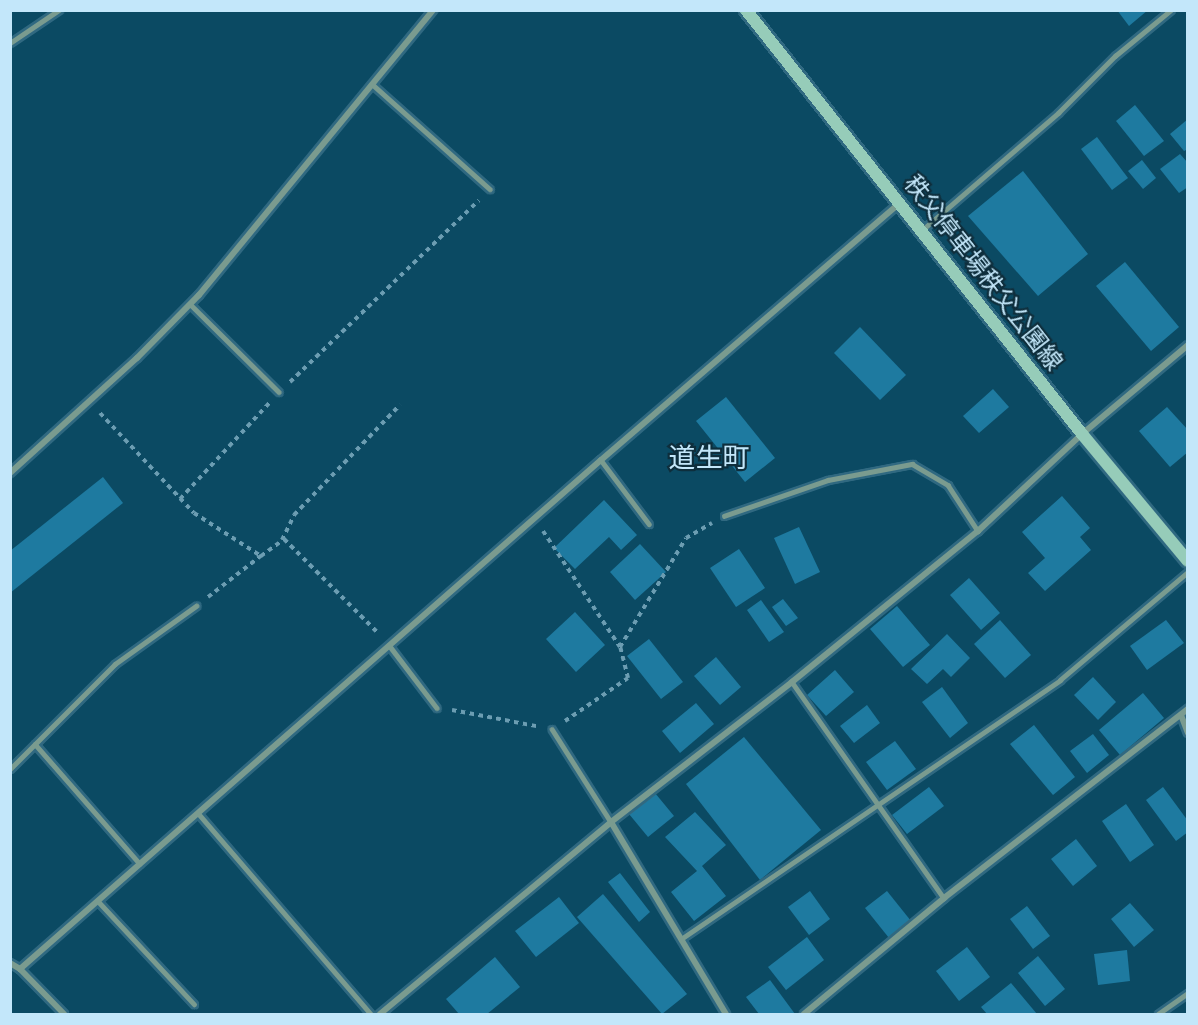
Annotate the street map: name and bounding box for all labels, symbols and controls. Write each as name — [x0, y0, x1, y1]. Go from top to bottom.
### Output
street label: 秩父停車場秩父公園線 — [897, 171, 1067, 377]
district label: 道生町 — [669, 443, 749, 475]

